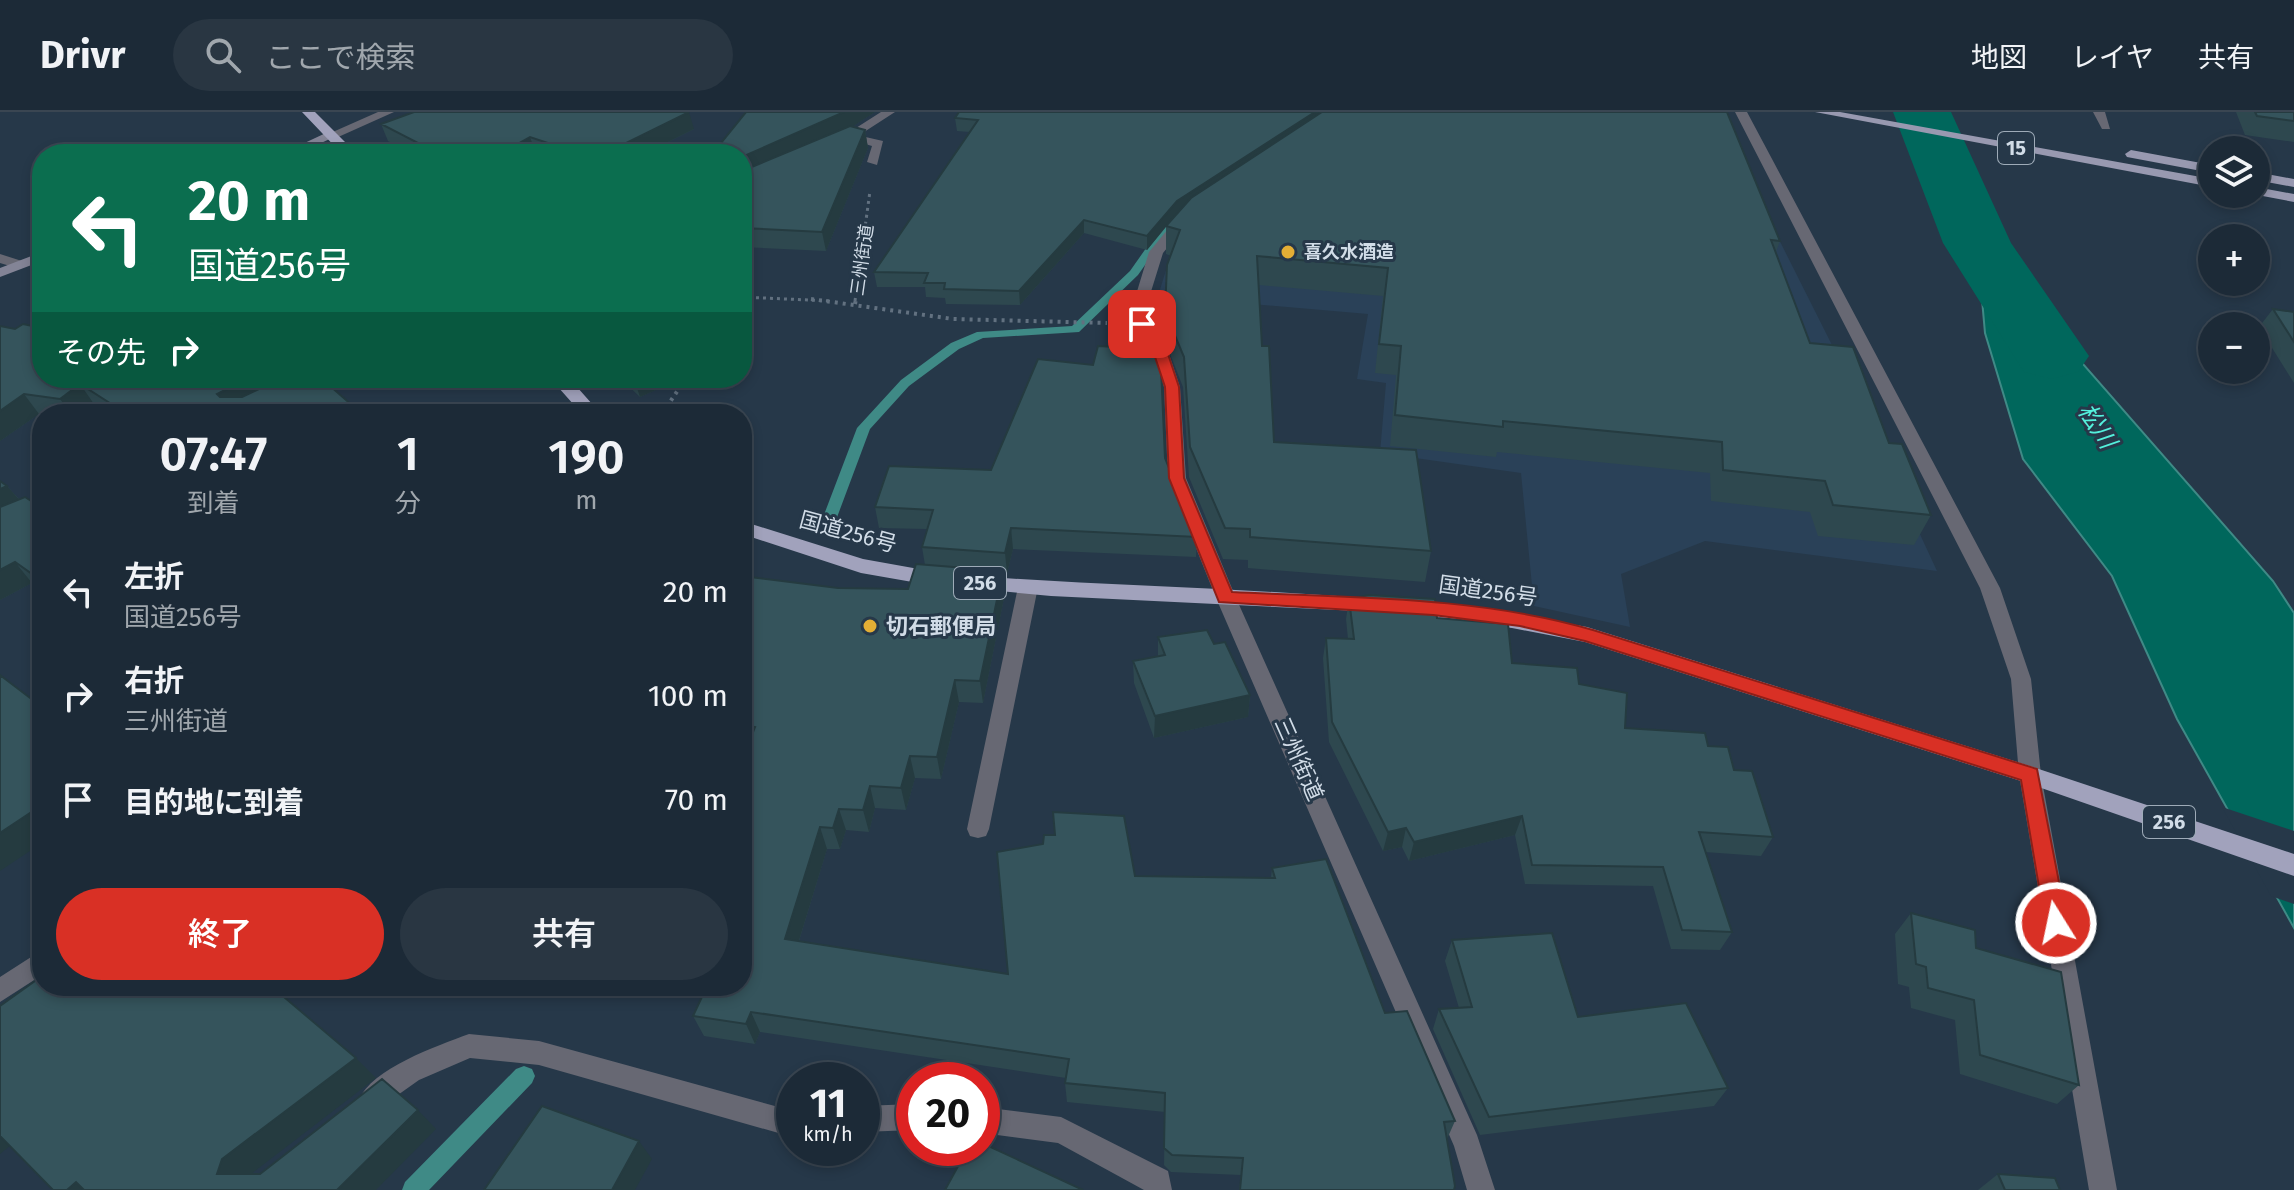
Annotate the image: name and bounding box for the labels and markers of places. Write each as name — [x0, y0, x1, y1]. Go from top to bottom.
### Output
place label: 喜久水酒造 — [1304, 241, 1394, 263]
marker: 喜久水酒造 — [1279, 243, 1297, 261]
pin — [1108, 290, 1176, 358]
place label: 切石郵便局 — [886, 613, 996, 640]
marker: 切石郵便局 — [861, 617, 879, 635]

